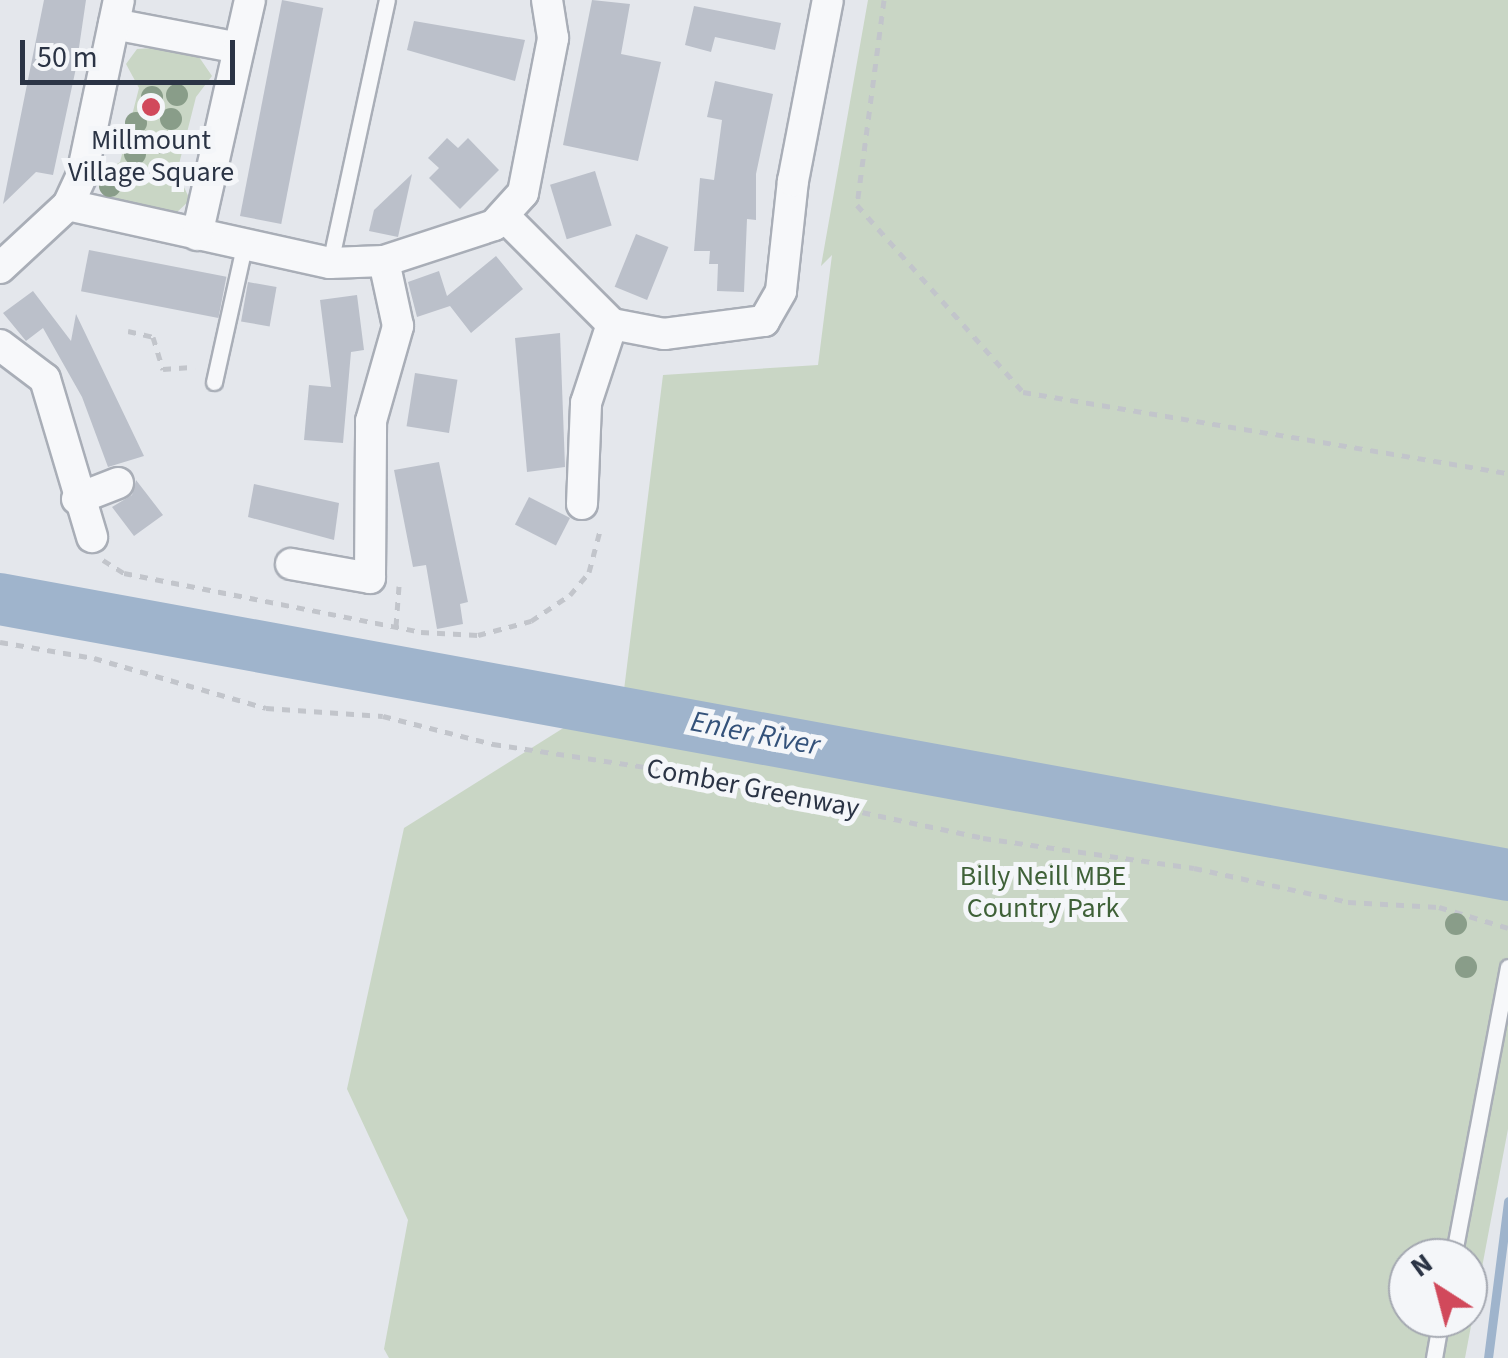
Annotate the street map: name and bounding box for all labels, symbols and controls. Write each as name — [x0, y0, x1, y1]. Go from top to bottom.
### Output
scale bar — [25, 20, 240, 82]
text: 50 m — [37, 36, 98, 79]
marker: Millmount Village Square — [140, 96, 162, 118]
place label: Millmount Village Square — [68, 123, 234, 189]
water label: Enler River — [687, 704, 823, 764]
street label: Comber Greenway — [644, 751, 862, 825]
park label: Billy Neill MBE Country Park — [960, 859, 1126, 925]
north arrow — [1388, 1238, 1488, 1338]
text: N — [1402, 1244, 1441, 1287]

